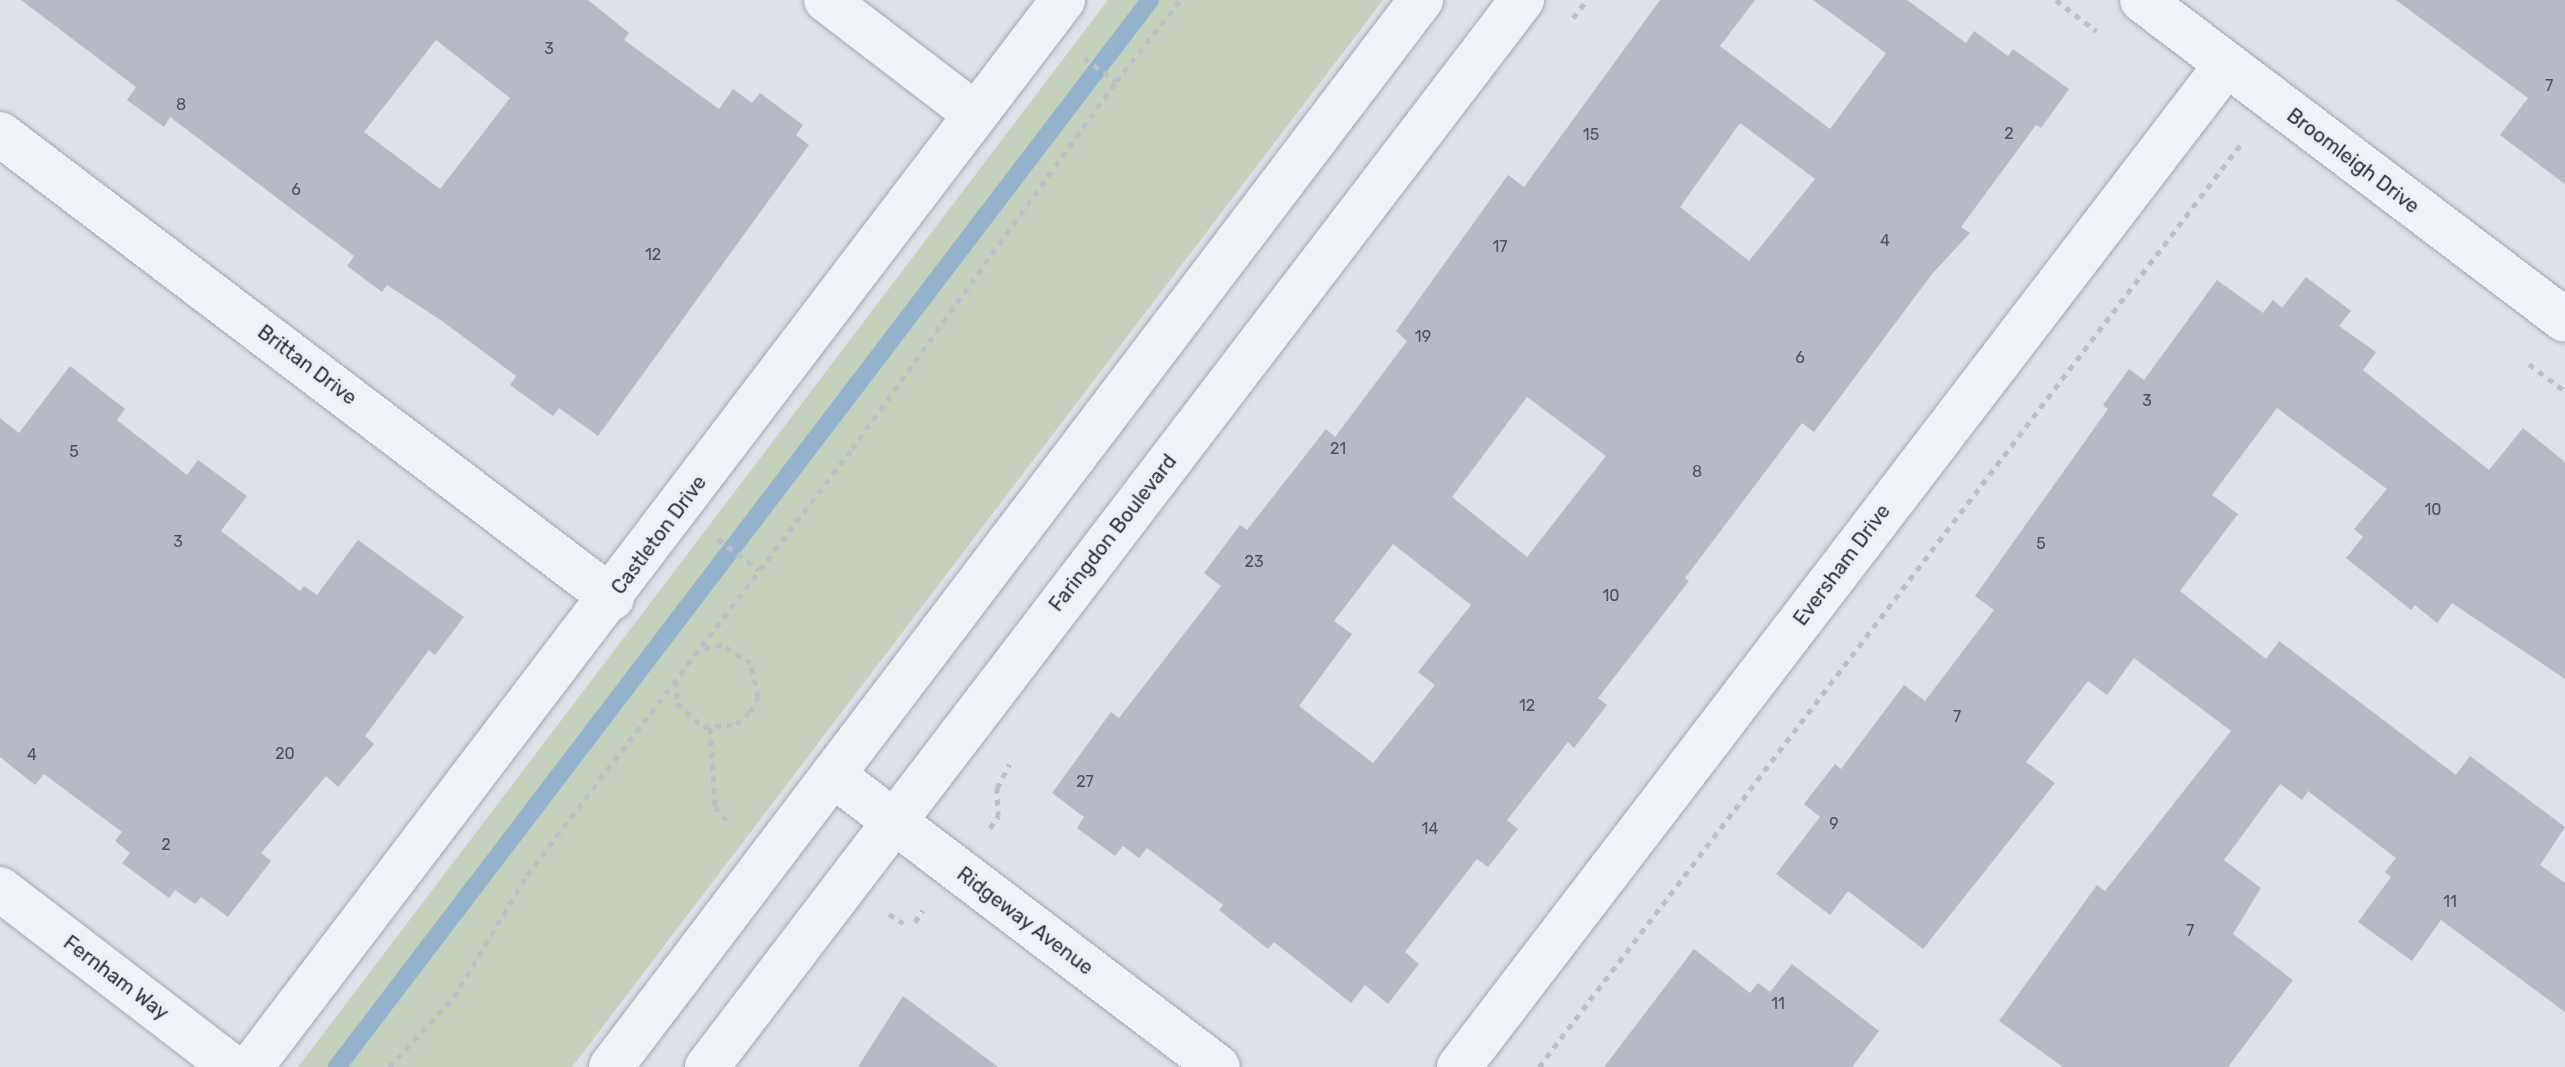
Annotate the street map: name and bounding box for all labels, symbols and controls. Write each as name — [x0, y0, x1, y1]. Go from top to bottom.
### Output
house number: 3 — [544, 39, 554, 59]
house number: 7 — [2545, 76, 2553, 96]
house number: 8 — [176, 95, 186, 115]
street label: Broomleigh Drive — [2282, 103, 2424, 219]
house number: 2 — [2004, 124, 2014, 144]
house number: 15 — [1583, 125, 1599, 145]
house number: 6 — [291, 180, 301, 200]
house number: 4 — [1880, 231, 1890, 251]
house number: 17 — [1492, 237, 1508, 257]
house number: 12 — [645, 245, 661, 265]
street label: Brittan Drive — [253, 320, 361, 410]
house number: 19 — [1415, 327, 1431, 347]
house number: 6 — [1795, 348, 1805, 368]
house number: 3 — [2142, 391, 2152, 411]
house number: 21 — [1330, 439, 1346, 459]
house number: 5 — [69, 442, 79, 462]
street label: Faringdon Boulevard — [1044, 450, 1182, 616]
house number: 8 — [1692, 462, 1702, 482]
street label: Castleton Drive — [606, 471, 712, 599]
street label: Eversham Drive — [1789, 500, 1895, 630]
house number: 10 — [2424, 500, 2442, 520]
house number: 3 — [173, 532, 183, 552]
house number: 5 — [2036, 534, 2046, 554]
house number: 23 — [1244, 552, 1264, 572]
house number: 10 — [1602, 586, 1620, 606]
house number: 12 — [1519, 696, 1535, 716]
house number: 7 — [1953, 707, 1961, 727]
house number: 20 — [275, 744, 295, 764]
house number: 4 — [27, 745, 37, 765]
house number: 27 — [1076, 772, 1094, 792]
house number: 9 — [1829, 814, 1839, 834]
house number: 14 — [1422, 819, 1438, 839]
house number: 2 — [161, 835, 171, 855]
street label: Ridgeway Avenue — [952, 862, 1098, 980]
house number: 11 — [2443, 892, 2457, 912]
house number: 7 — [2186, 921, 2194, 941]
street label: Fernham Way — [59, 931, 173, 1025]
house number: 11 — [1771, 994, 1785, 1014]

